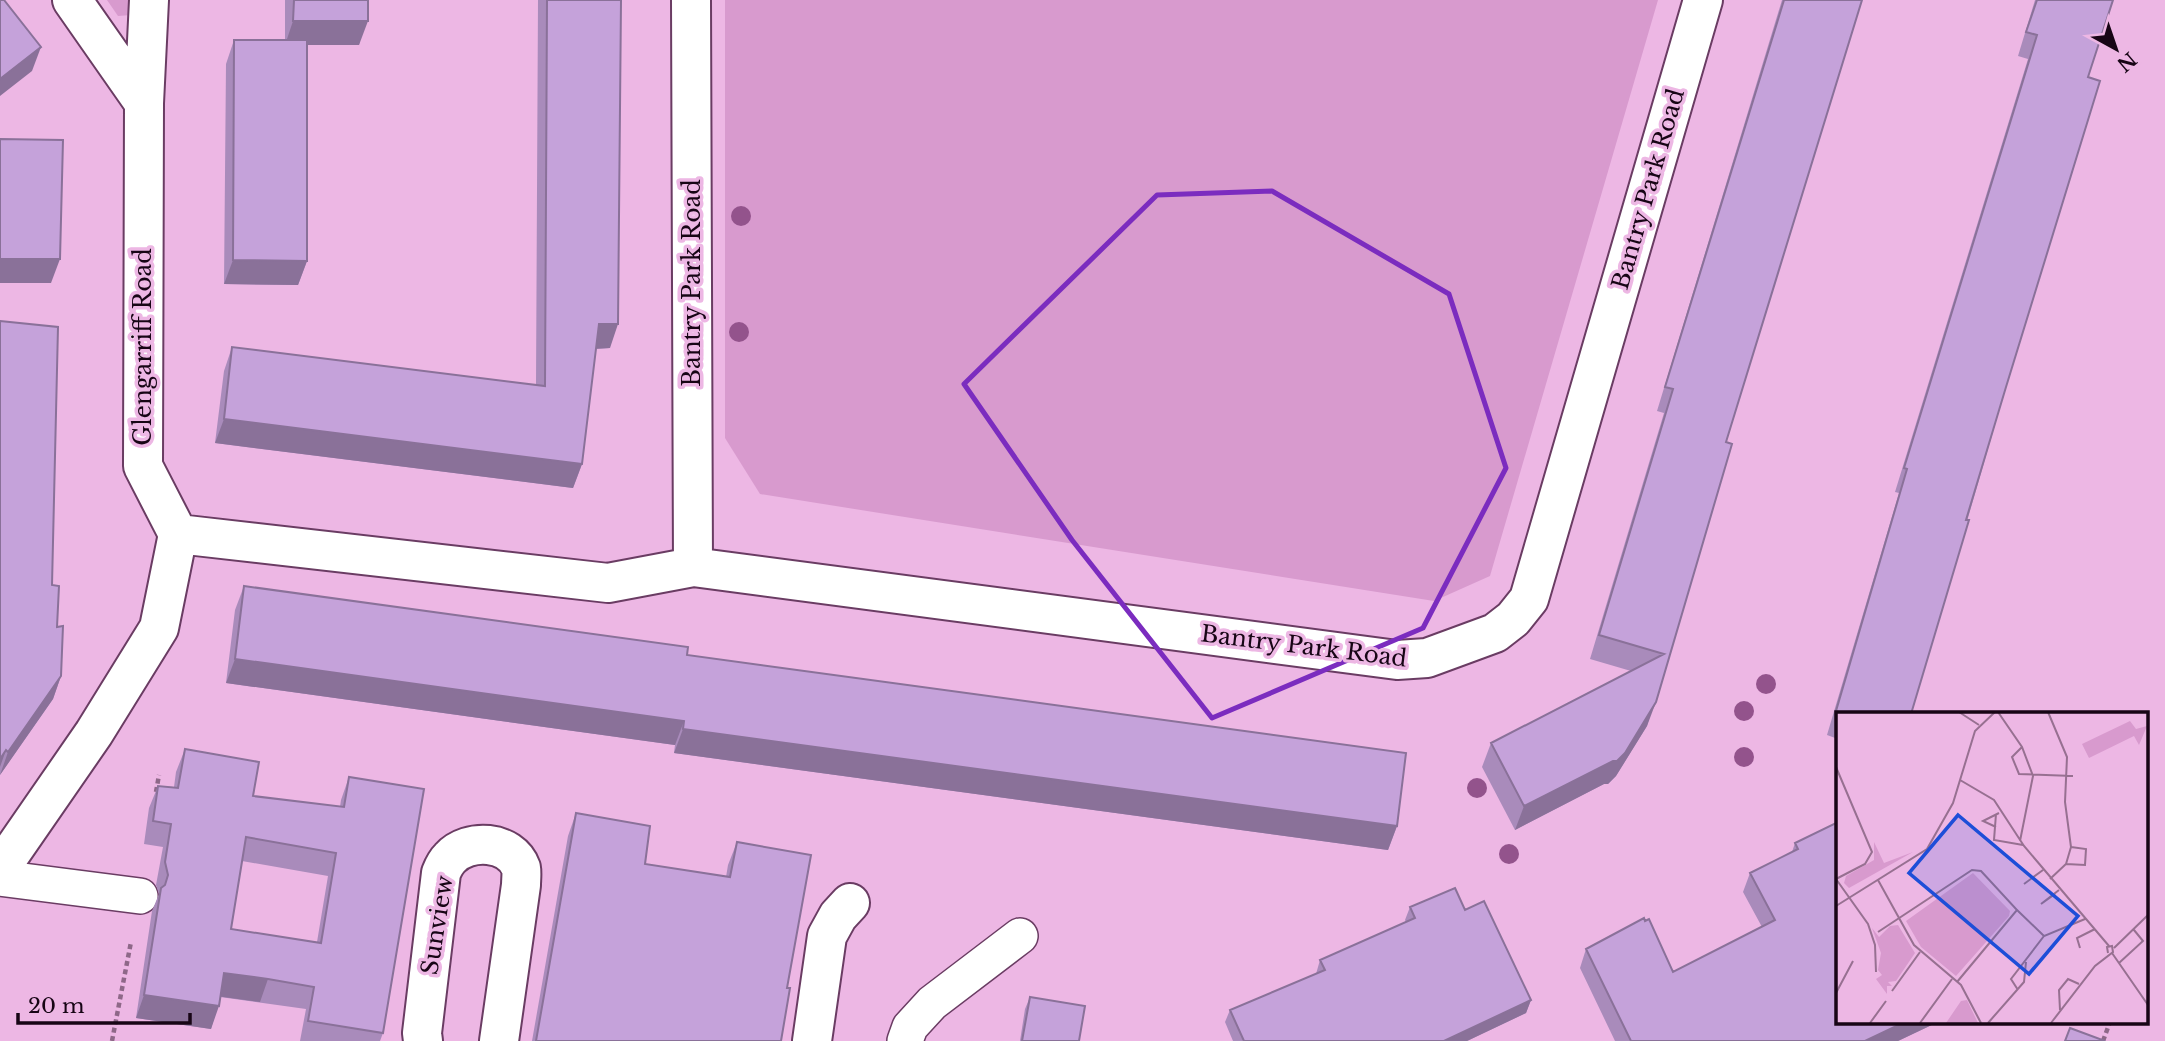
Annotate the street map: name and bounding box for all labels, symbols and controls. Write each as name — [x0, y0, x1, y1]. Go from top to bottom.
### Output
north arrow — [2081, 14, 2151, 84]
text: N — [2112, 47, 2141, 76]
street label: Bantry Park Road — [1606, 85, 1690, 293]
street label: Bantry Park Road — [678, 179, 706, 387]
street label: Glengarriff Road — [129, 248, 157, 446]
street label: Bantry Park Road — [1199, 619, 1409, 673]
inset map — [1836, 712, 2148, 1024]
street label: Sunview — [415, 873, 459, 977]
scale bar — [18, 982, 189, 1026]
text: 20 m — [28, 993, 85, 1019]

